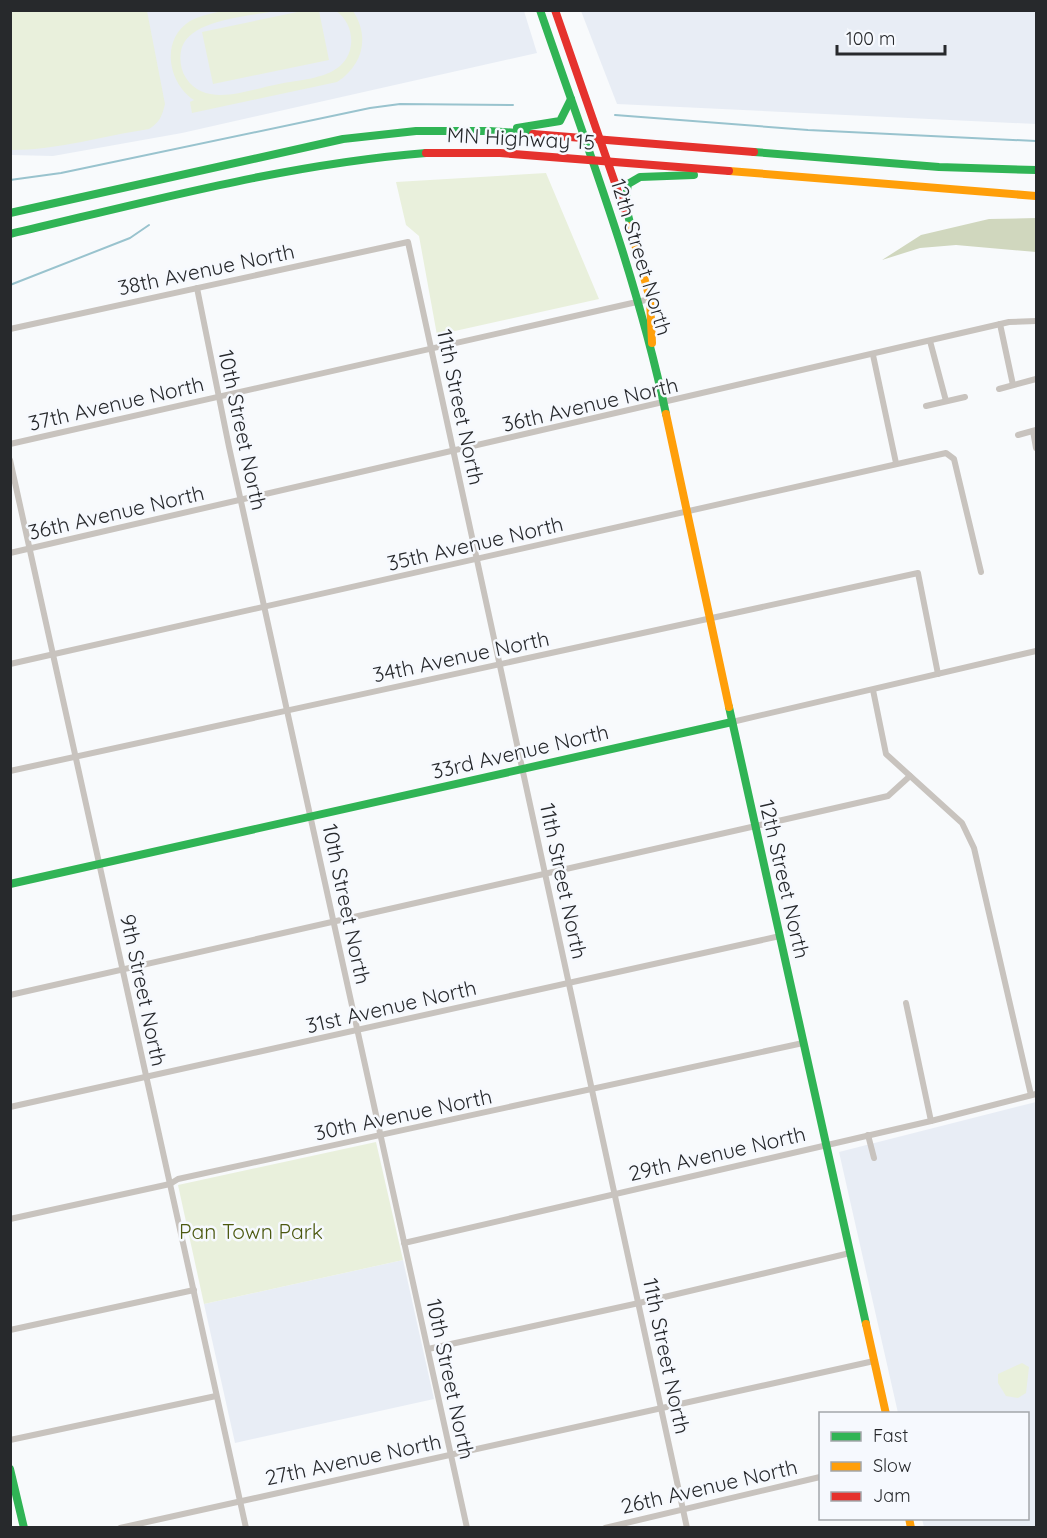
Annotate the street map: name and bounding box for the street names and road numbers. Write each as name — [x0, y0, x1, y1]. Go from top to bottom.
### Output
street label: MN Highway 15 — [446, 121, 596, 155]
street label: 12th Street North — [606, 176, 678, 338]
street label: 38th Avenue North — [115, 238, 297, 300]
street label: 11th Street North — [432, 327, 490, 487]
street label: 10th Street North — [213, 347, 273, 513]
street label: 37th Avenue North — [26, 370, 206, 436]
street label: 36th Avenue North — [500, 371, 680, 437]
street label: 36th Avenue North — [26, 479, 206, 545]
street label: 35th Avenue North — [384, 510, 566, 576]
street label: 34th Avenue North — [371, 625, 551, 687]
street label: 33rd Avenue North — [429, 718, 611, 784]
street label: 12th Street North — [754, 797, 816, 961]
street label: 11th Street North — [535, 801, 593, 961]
street label: 10th Street North — [317, 821, 377, 987]
street label: 9th Street North — [115, 912, 173, 1068]
street label: 31st Avenue North — [303, 974, 479, 1038]
street label: 30th Avenue North — [312, 1082, 494, 1146]
street label: 29th Avenue North — [626, 1120, 808, 1186]
street label: 11th Street North — [638, 1276, 696, 1436]
street label: 10th Street North — [421, 1296, 481, 1462]
street label: 27th Avenue North — [263, 1428, 443, 1490]
street label: 26th Avenue North — [618, 1453, 800, 1519]

